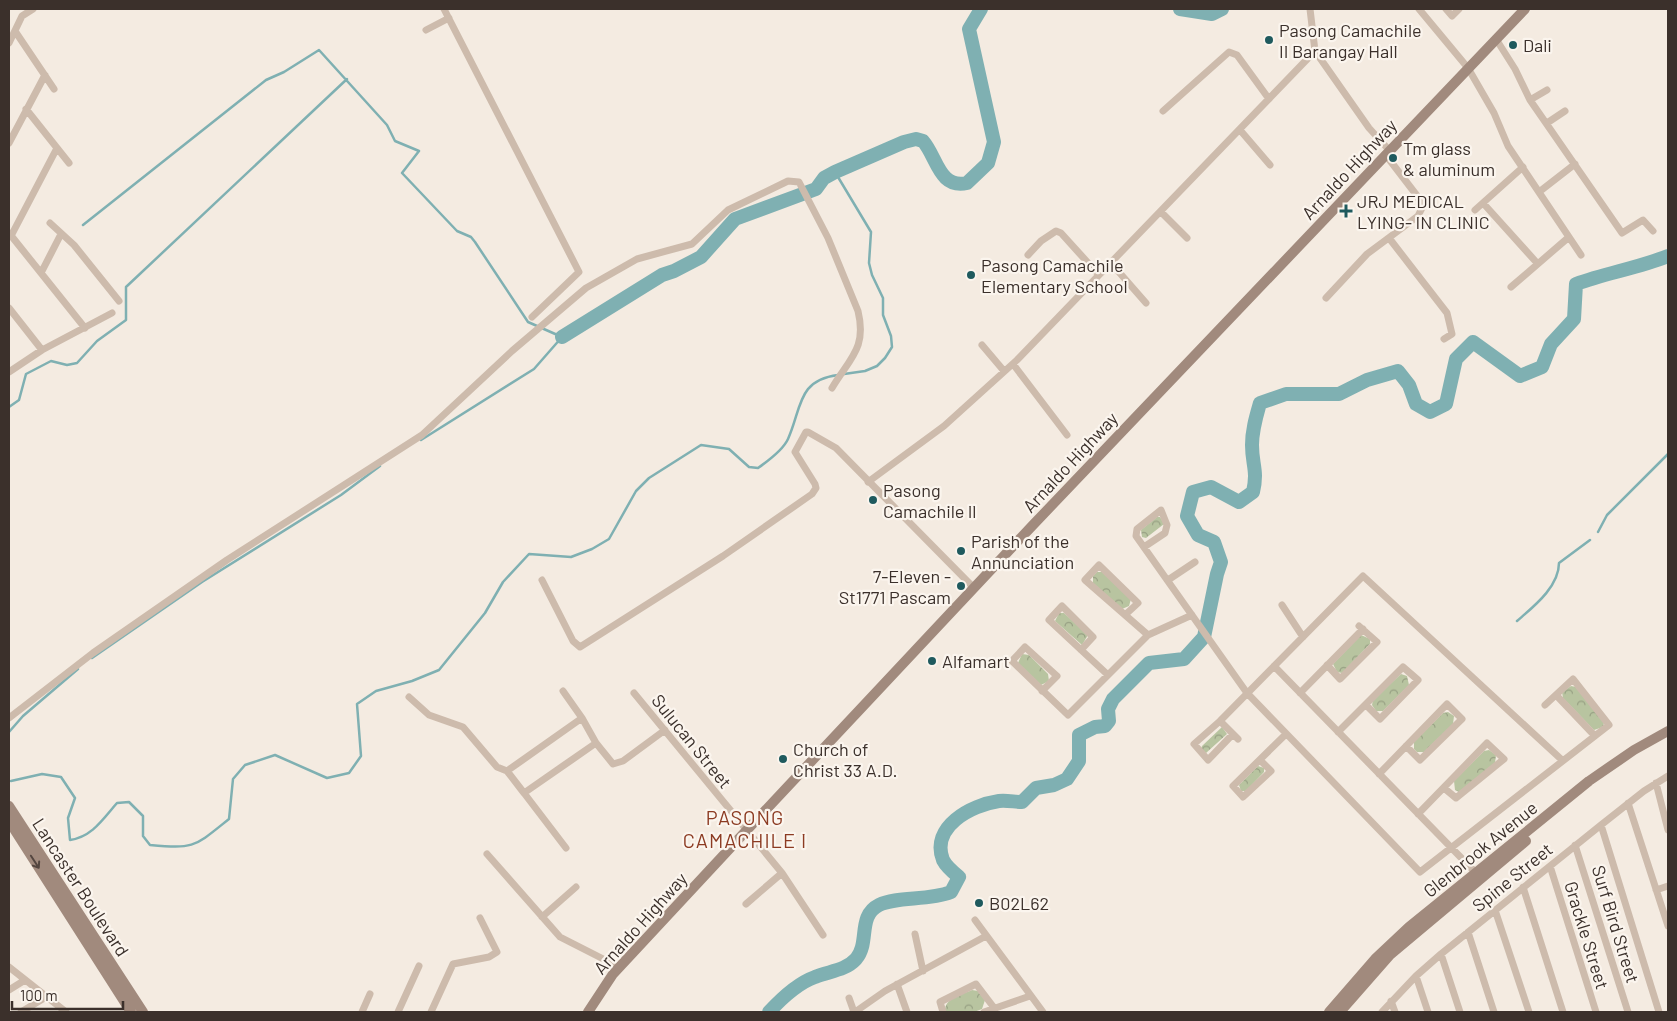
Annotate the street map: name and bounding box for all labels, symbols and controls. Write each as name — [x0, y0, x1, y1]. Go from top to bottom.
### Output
place label: Pasong Camachile II Barangay Hall — [1279, 19, 1422, 62]
marker: Pasong Camachile II Barangay Hall — [1263, 34, 1275, 46]
place label: Dali — [1523, 34, 1552, 56]
marker: Dali — [1507, 39, 1519, 51]
street label: Arnaldo Highway — [1297, 114, 1401, 224]
place label: Tm glass & aluminum — [1403, 137, 1495, 180]
marker: Tm glass & aluminum — [1387, 152, 1399, 164]
place label: JRJ MEDICAL LYING- IN CLINIC — [1357, 190, 1490, 233]
marker: JRJ MEDICAL LYING- IN CLINIC — [1339, 204, 1353, 218]
place label: Pasong Camachile Elementary School — [981, 254, 1128, 297]
marker: Pasong Camachile Elementary School — [965, 269, 977, 281]
street label: Arnaldo Highway — [1018, 407, 1122, 517]
place label: Pasong Camachile ll — [883, 479, 976, 522]
marker: Pasong Camachile ll — [867, 494, 879, 506]
place label: Parish of the Annunciation — [971, 530, 1074, 573]
marker: Parish of the Annunciation — [955, 545, 967, 557]
place label: 7-Eleven - St1771 Pascam — [839, 565, 951, 608]
marker: 7-Eleven - St1771 Pascam — [955, 580, 967, 592]
place label: Alfamart — [942, 650, 1010, 672]
marker: Alfamart — [926, 655, 938, 667]
street label: Sulucan Street — [647, 689, 737, 793]
place label: Church of Christ 33 A.D. — [793, 738, 898, 781]
marker: Church of Christ 33 A.D. — [777, 753, 789, 765]
street label: Glenbrook Avenue — [1419, 796, 1541, 902]
district label: PASONG CAMACHILE I — [683, 805, 807, 852]
street label: Lancaster Boulevard — [28, 814, 134, 960]
street label: Spine Street — [1467, 838, 1557, 916]
one-way arrow — [30, 855, 40, 869]
street label: Surf Bird Street — [1588, 863, 1644, 985]
street label: Arnaldo Highway — [589, 868, 691, 978]
street label: Grackle Street — [1560, 878, 1614, 992]
place label: B02L62 — [989, 892, 1049, 914]
marker: B02L62 — [973, 897, 985, 909]
scale bar — [12, 978, 124, 1010]
text: 100 m — [20, 986, 58, 1004]

